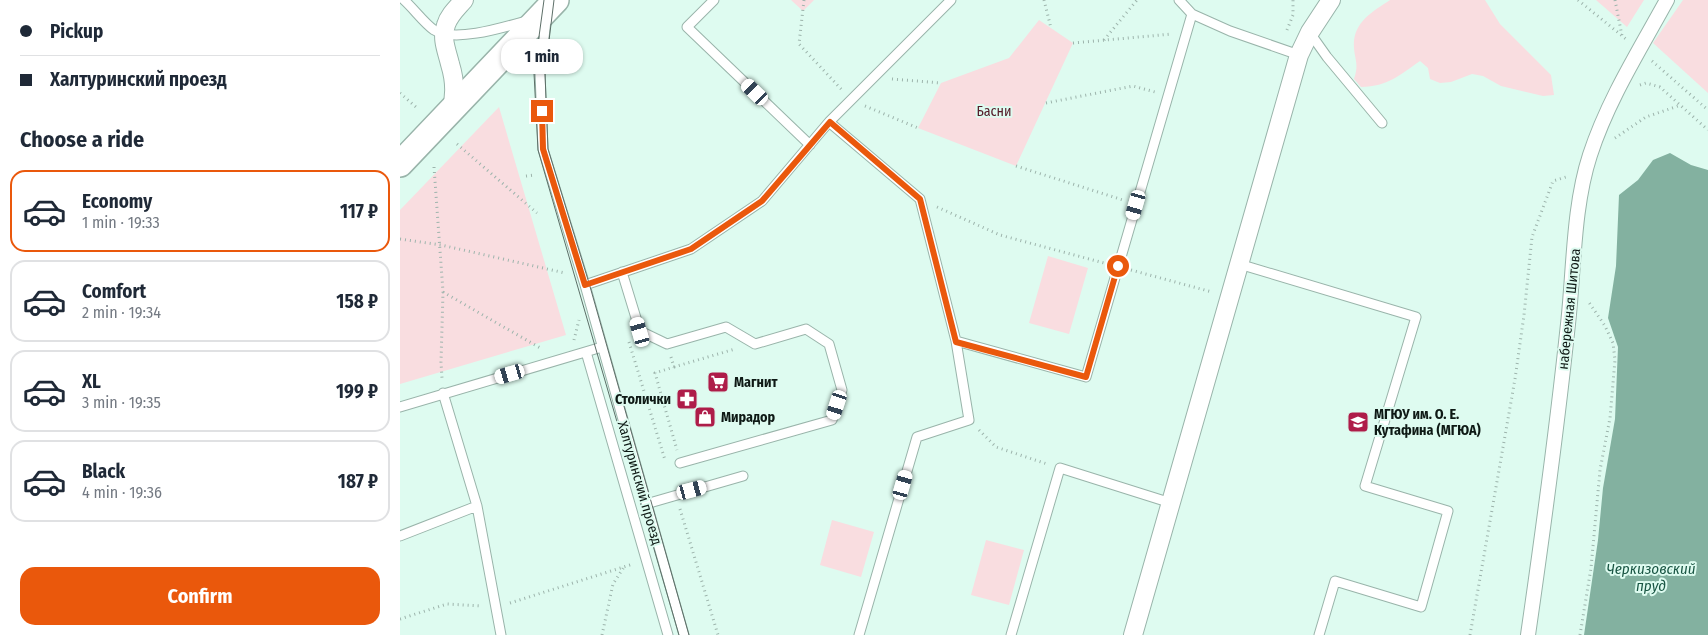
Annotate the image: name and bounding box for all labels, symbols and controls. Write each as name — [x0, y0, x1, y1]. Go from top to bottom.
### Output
text: Pickup — [50, 20, 103, 43]
callout: 1 min — [501, 38, 583, 74]
text: 1 min — [525, 47, 559, 66]
text: Халтуринский проезд — [50, 68, 227, 91]
car — [739, 76, 771, 108]
route end — [531, 100, 553, 122]
park label: Басни — [976, 103, 1012, 120]
text: Choose a ride — [20, 126, 144, 153]
icon: car — [22, 189, 67, 234]
car — [1124, 189, 1147, 221]
text: Economy — [82, 190, 152, 213]
text: 117 ₽ — [340, 200, 378, 223]
text: 1 min · 19:33 — [82, 213, 160, 232]
street label: набережная Шитова — [1555, 247, 1584, 370]
route start — [1107, 255, 1129, 277]
icon: car — [22, 279, 67, 324]
text: Comfort — [82, 280, 146, 303]
text: 158 ₽ — [336, 290, 378, 313]
text: 2 min · 19:34 — [82, 303, 161, 322]
car — [628, 316, 651, 348]
car — [493, 363, 526, 385]
icon: car — [22, 369, 67, 414]
text: XL — [82, 370, 101, 393]
supermarket icon: Магнит — [706, 370, 730, 394]
place label: Магнит — [734, 374, 778, 391]
text: 199 ₽ — [336, 380, 378, 403]
pharmacy icon: Столички — [675, 387, 699, 411]
car — [825, 388, 848, 422]
place label: Столички — [615, 391, 671, 408]
text: 3 min · 19:35 — [82, 393, 161, 412]
shop icon: Мирадор — [693, 405, 717, 429]
place label: МГЮУ им. О. Е. Кутафина (МГЮА) — [1374, 406, 1481, 439]
place label: Мирадор — [721, 409, 776, 426]
school or university icon: МГЮУ им. О. Е. Кутафина (МГЮА) — [1346, 410, 1370, 434]
street label: Халтуринский проезд — [614, 419, 665, 547]
icon: car — [22, 459, 67, 504]
text: Black — [82, 460, 125, 483]
car — [891, 469, 914, 501]
text: 187 ₽ — [338, 470, 378, 493]
car — [675, 479, 708, 501]
text: 4 min · 19:36 — [82, 483, 162, 502]
water label: Черкизовский пруд — [1606, 560, 1696, 595]
button: Confirm — [20, 567, 380, 625]

